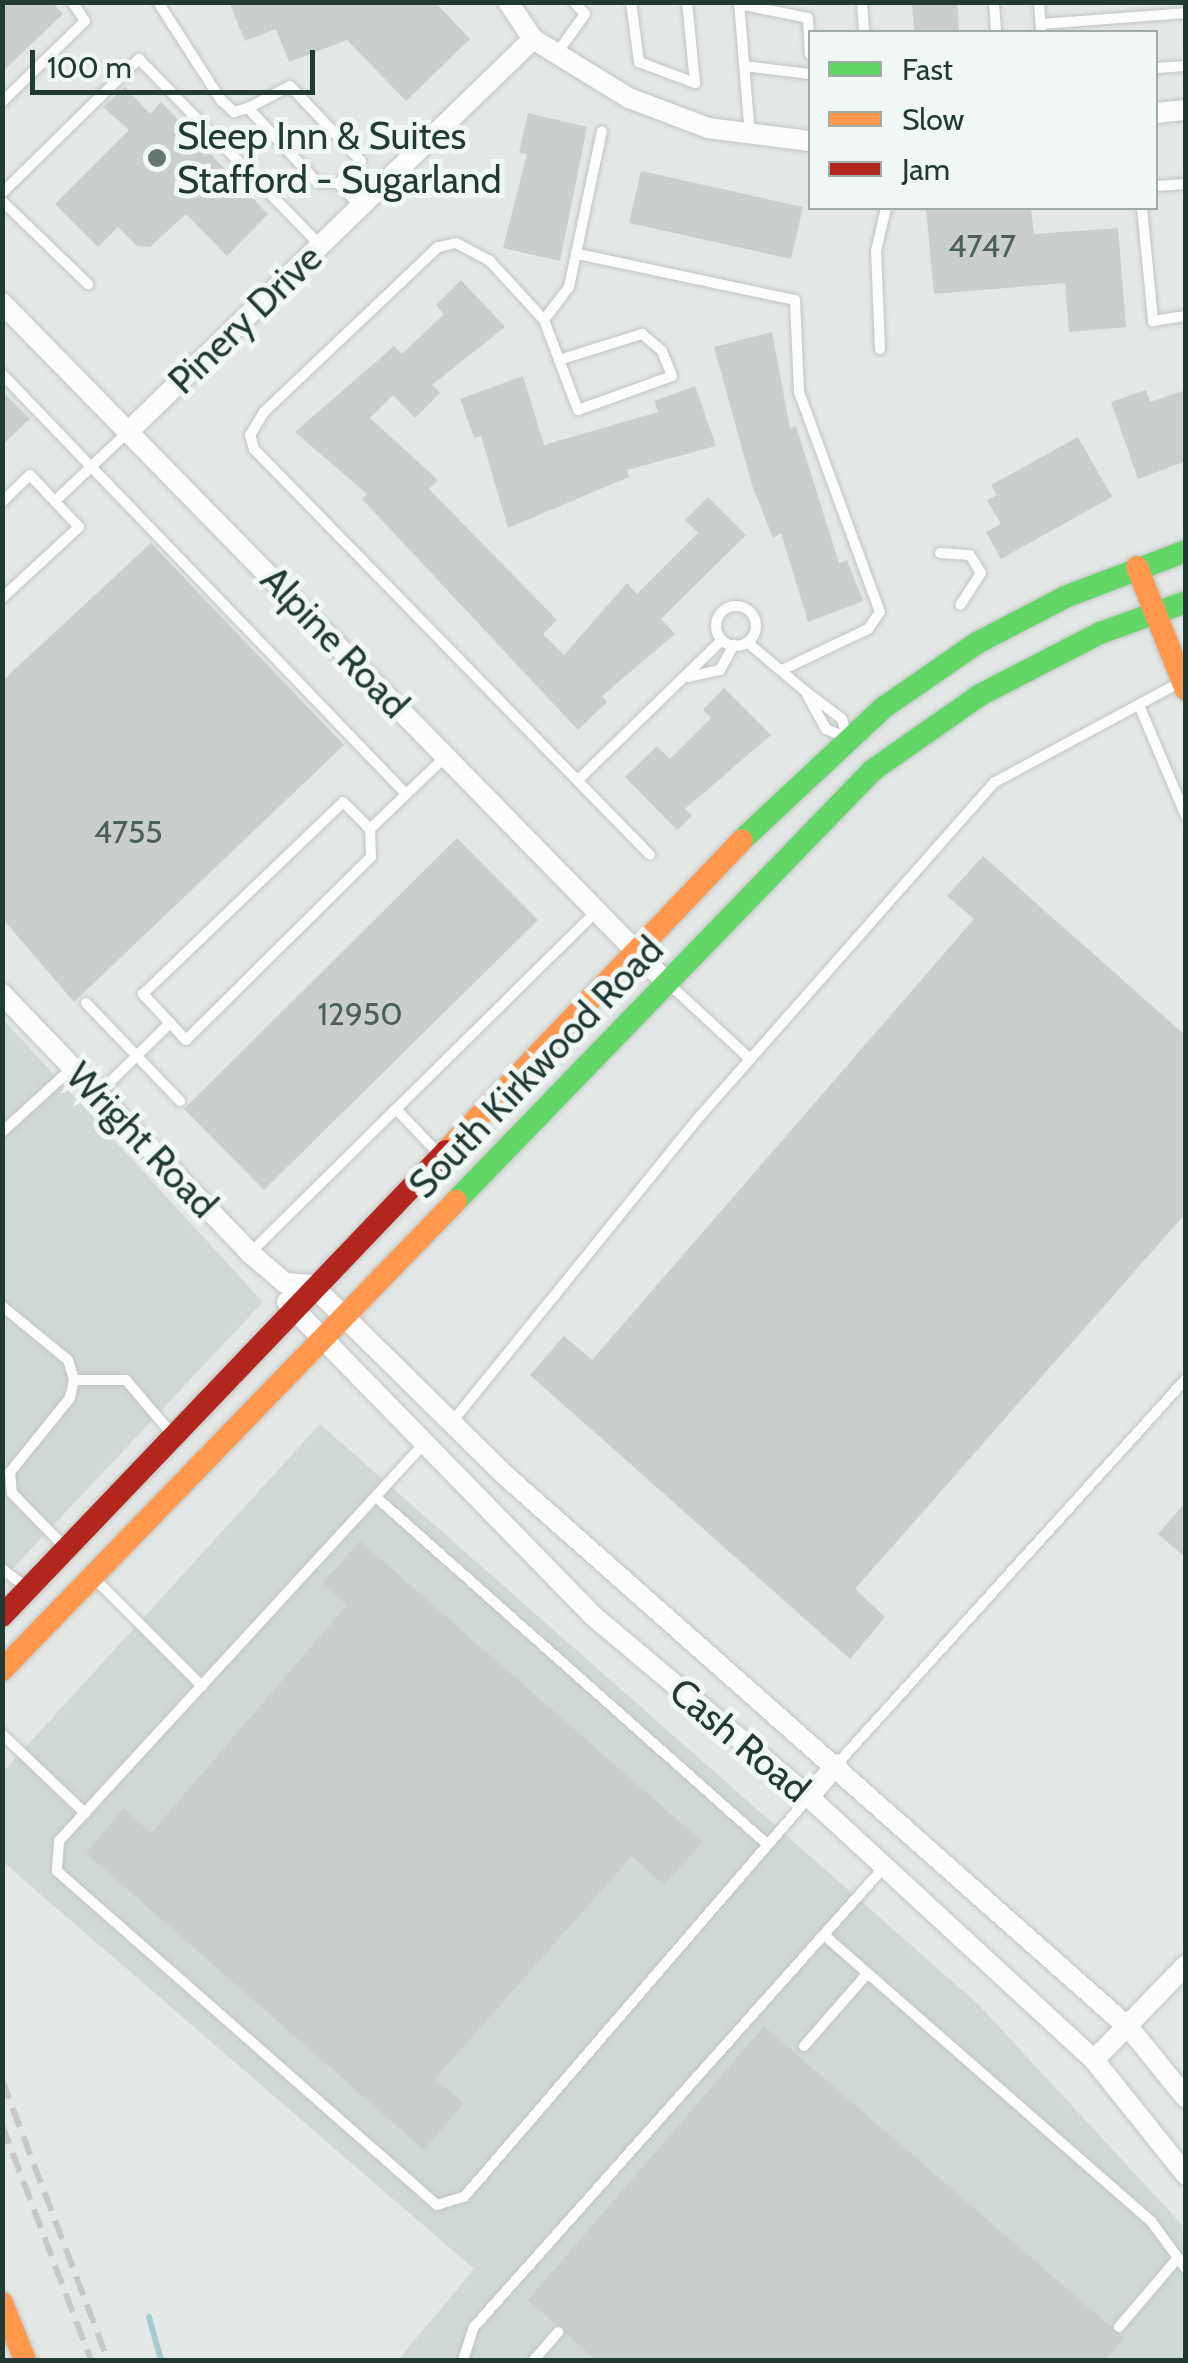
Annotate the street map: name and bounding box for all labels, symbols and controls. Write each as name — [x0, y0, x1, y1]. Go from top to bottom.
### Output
scale bar — [35, 30, 320, 92]
legend — [808, 30, 1158, 210]
text: 100 m — [47, 49, 132, 86]
text: Fast — [902, 51, 953, 88]
text: Slow — [902, 101, 964, 138]
place label: Sleep Inn & Suites Stafford - Sugarland — [177, 113, 502, 202]
marker: Sleep Inn & Suites Stafford - Sugarland — [146, 147, 168, 169]
text: Jam — [902, 151, 950, 188]
house number: 4747 — [948, 227, 1016, 265]
street label: Pinery Drive — [159, 235, 331, 403]
street label: Alpine Road — [252, 557, 418, 727]
house number: 4755 — [93, 813, 163, 851]
street label: South Kirkwood Road — [400, 927, 672, 1207]
house number: 12950 — [317, 995, 403, 1033]
street label: Wright Road — [57, 1053, 227, 1227]
street label: Cash Road — [661, 1668, 819, 1812]

